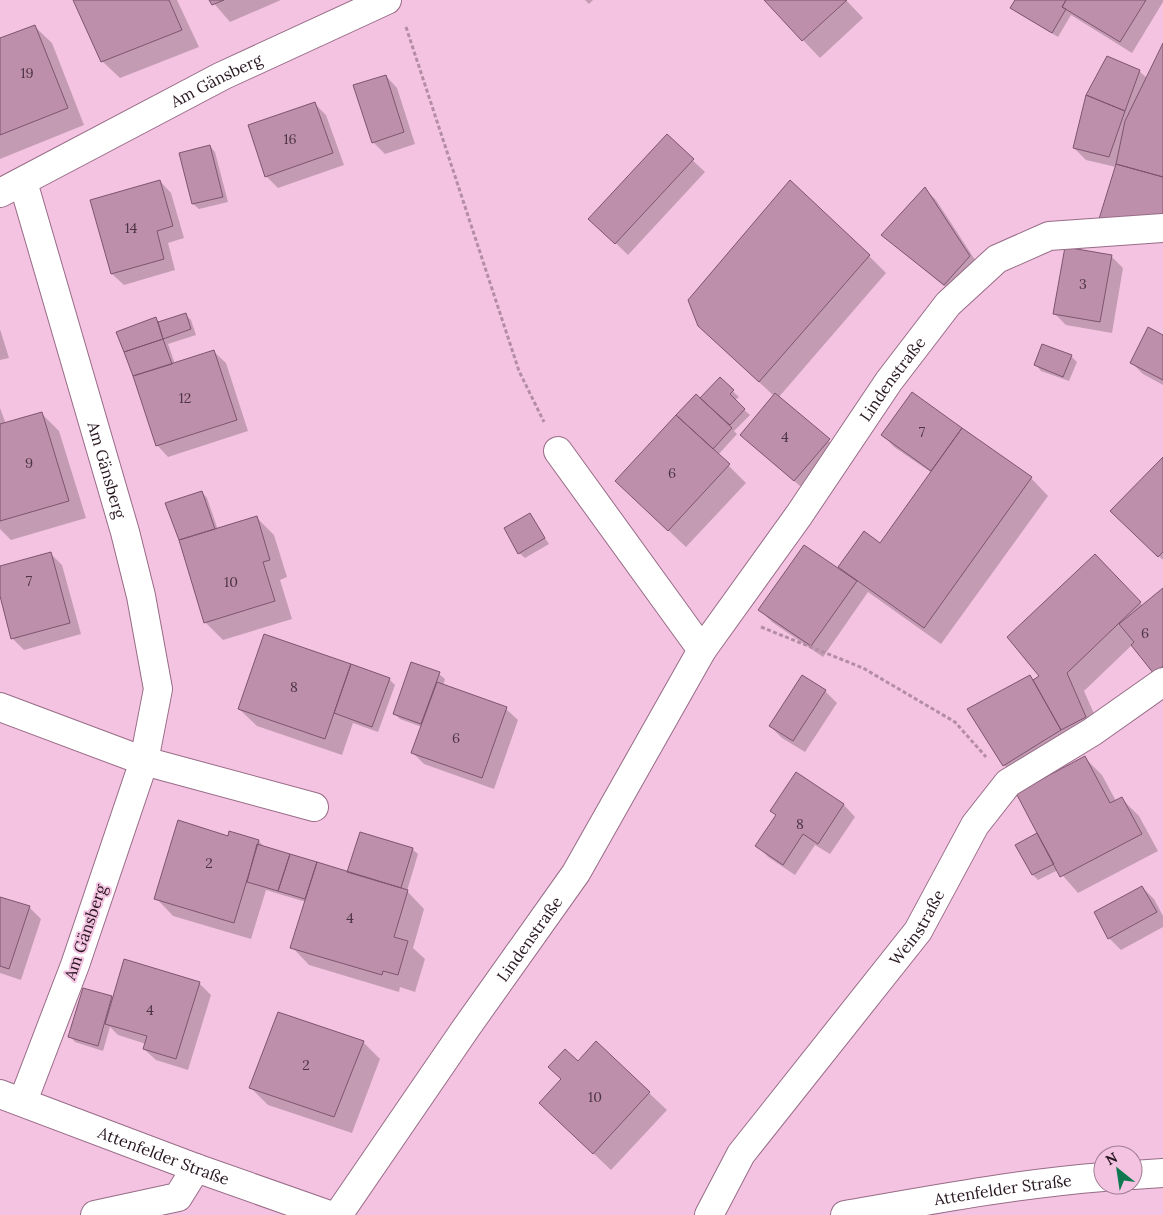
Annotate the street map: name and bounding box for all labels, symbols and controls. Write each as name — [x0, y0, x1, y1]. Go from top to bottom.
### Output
street label: Am Gänsberg — [166, 48, 266, 112]
house number: 19 — [20, 64, 34, 82]
house number: 16 — [283, 130, 297, 148]
house number: 14 — [125, 219, 138, 237]
house number: 3 — [1079, 275, 1087, 293]
street label: Lindenstraße — [855, 332, 930, 425]
house number: 12 — [179, 389, 191, 407]
street label: Am Gänsberg — [83, 418, 131, 522]
house number: 7 — [919, 423, 926, 441]
house number: 4 — [781, 428, 789, 446]
house number: 9 — [25, 454, 33, 472]
house number: 6 — [668, 464, 676, 482]
house number: 7 — [26, 572, 33, 590]
house number: 10 — [224, 573, 238, 591]
house number: 6 — [1141, 624, 1149, 642]
house number: 8 — [290, 678, 298, 696]
house number: 6 — [452, 729, 460, 747]
house number: 8 — [796, 815, 804, 833]
house number: 2 — [205, 854, 213, 872]
street label: Am Gänsberg — [59, 880, 111, 983]
street label: Weinstraße — [885, 886, 949, 969]
street label: Lindenstraße — [492, 892, 567, 985]
house number: 4 — [346, 909, 354, 927]
house number: 4 — [146, 1001, 154, 1019]
house number: 2 — [302, 1056, 310, 1074]
house number: 10 — [588, 1088, 602, 1106]
street label: Attenfelder Straße — [94, 1122, 232, 1189]
north arrow — [1093, 1145, 1143, 1195]
text: N — [1102, 1148, 1121, 1169]
street label: Attenfelder Straße — [932, 1170, 1073, 1209]

